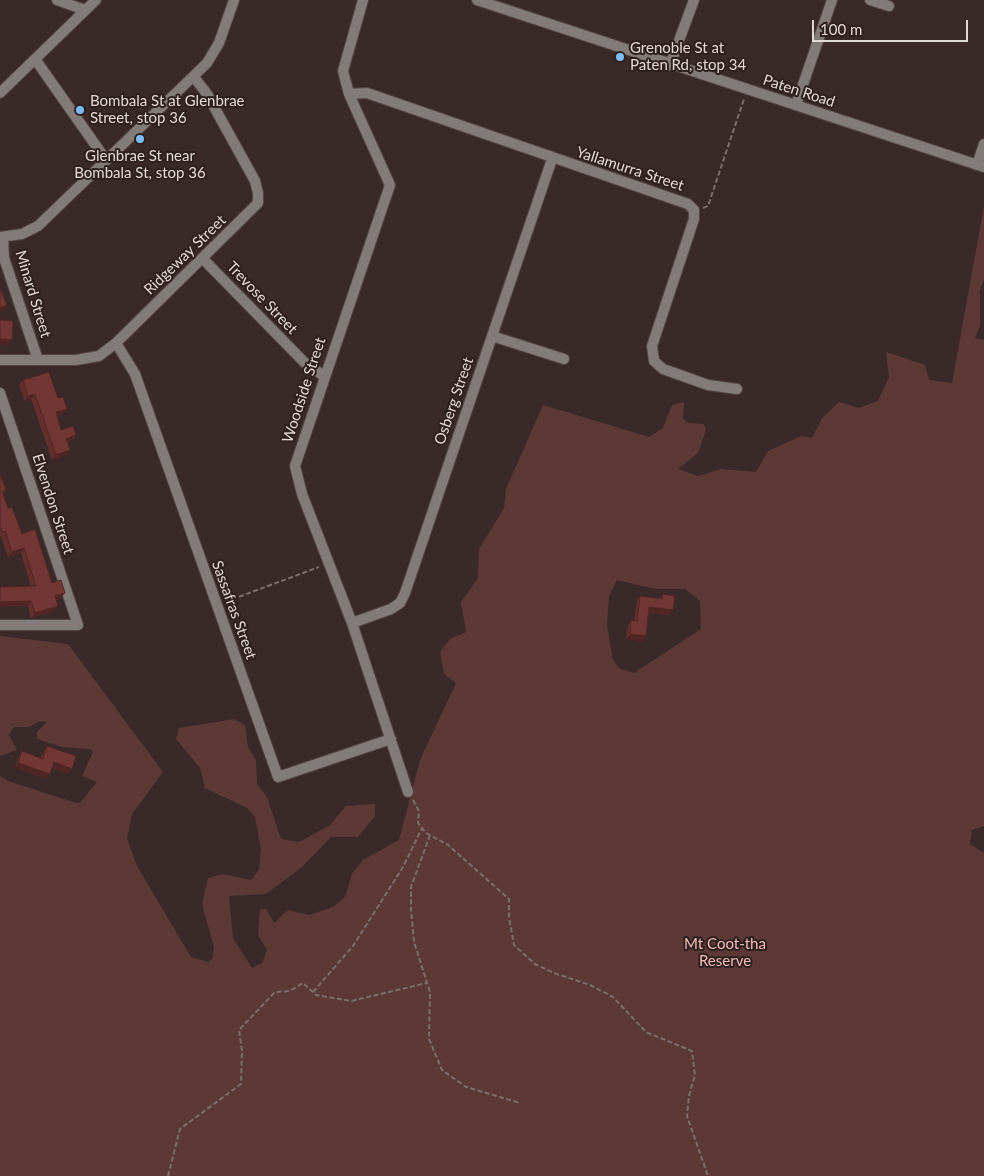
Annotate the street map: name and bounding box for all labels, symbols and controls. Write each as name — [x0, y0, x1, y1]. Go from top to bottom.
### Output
scale bar — [814, 10, 970, 42]
text: 100 m — [820, 20, 862, 38]
place label: Grenoble St at Paten Rd, stop 34 — [630, 39, 746, 74]
marker: Grenoble St at Paten Rd, stop 34 — [614, 51, 626, 63]
street label: Paten Road — [761, 71, 837, 111]
place label: Bombala St at Glenbrae Street, stop 36 — [90, 92, 245, 127]
marker: Bombala St at Glenbrae Street, stop 36 — [74, 104, 86, 116]
marker: Glenbrae St near Bombala St, stop 36 — [134, 133, 146, 145]
street label: Yallamurra Street — [574, 143, 686, 195]
place label: Glenbrae St near Bombala St, stop 36 — [74, 147, 206, 182]
street label: Ridgeway Street — [140, 211, 230, 299]
street label: Minard Street — [11, 248, 55, 340]
street label: Trevose Street — [223, 258, 301, 338]
street label: Woodside Street — [278, 335, 330, 445]
street label: Osberg Street — [431, 355, 477, 447]
street label: Elvendon Street — [28, 451, 78, 557]
street label: Sassafras Street — [208, 558, 260, 662]
park label: Mt Coot-tha Reserve — [684, 935, 766, 970]

